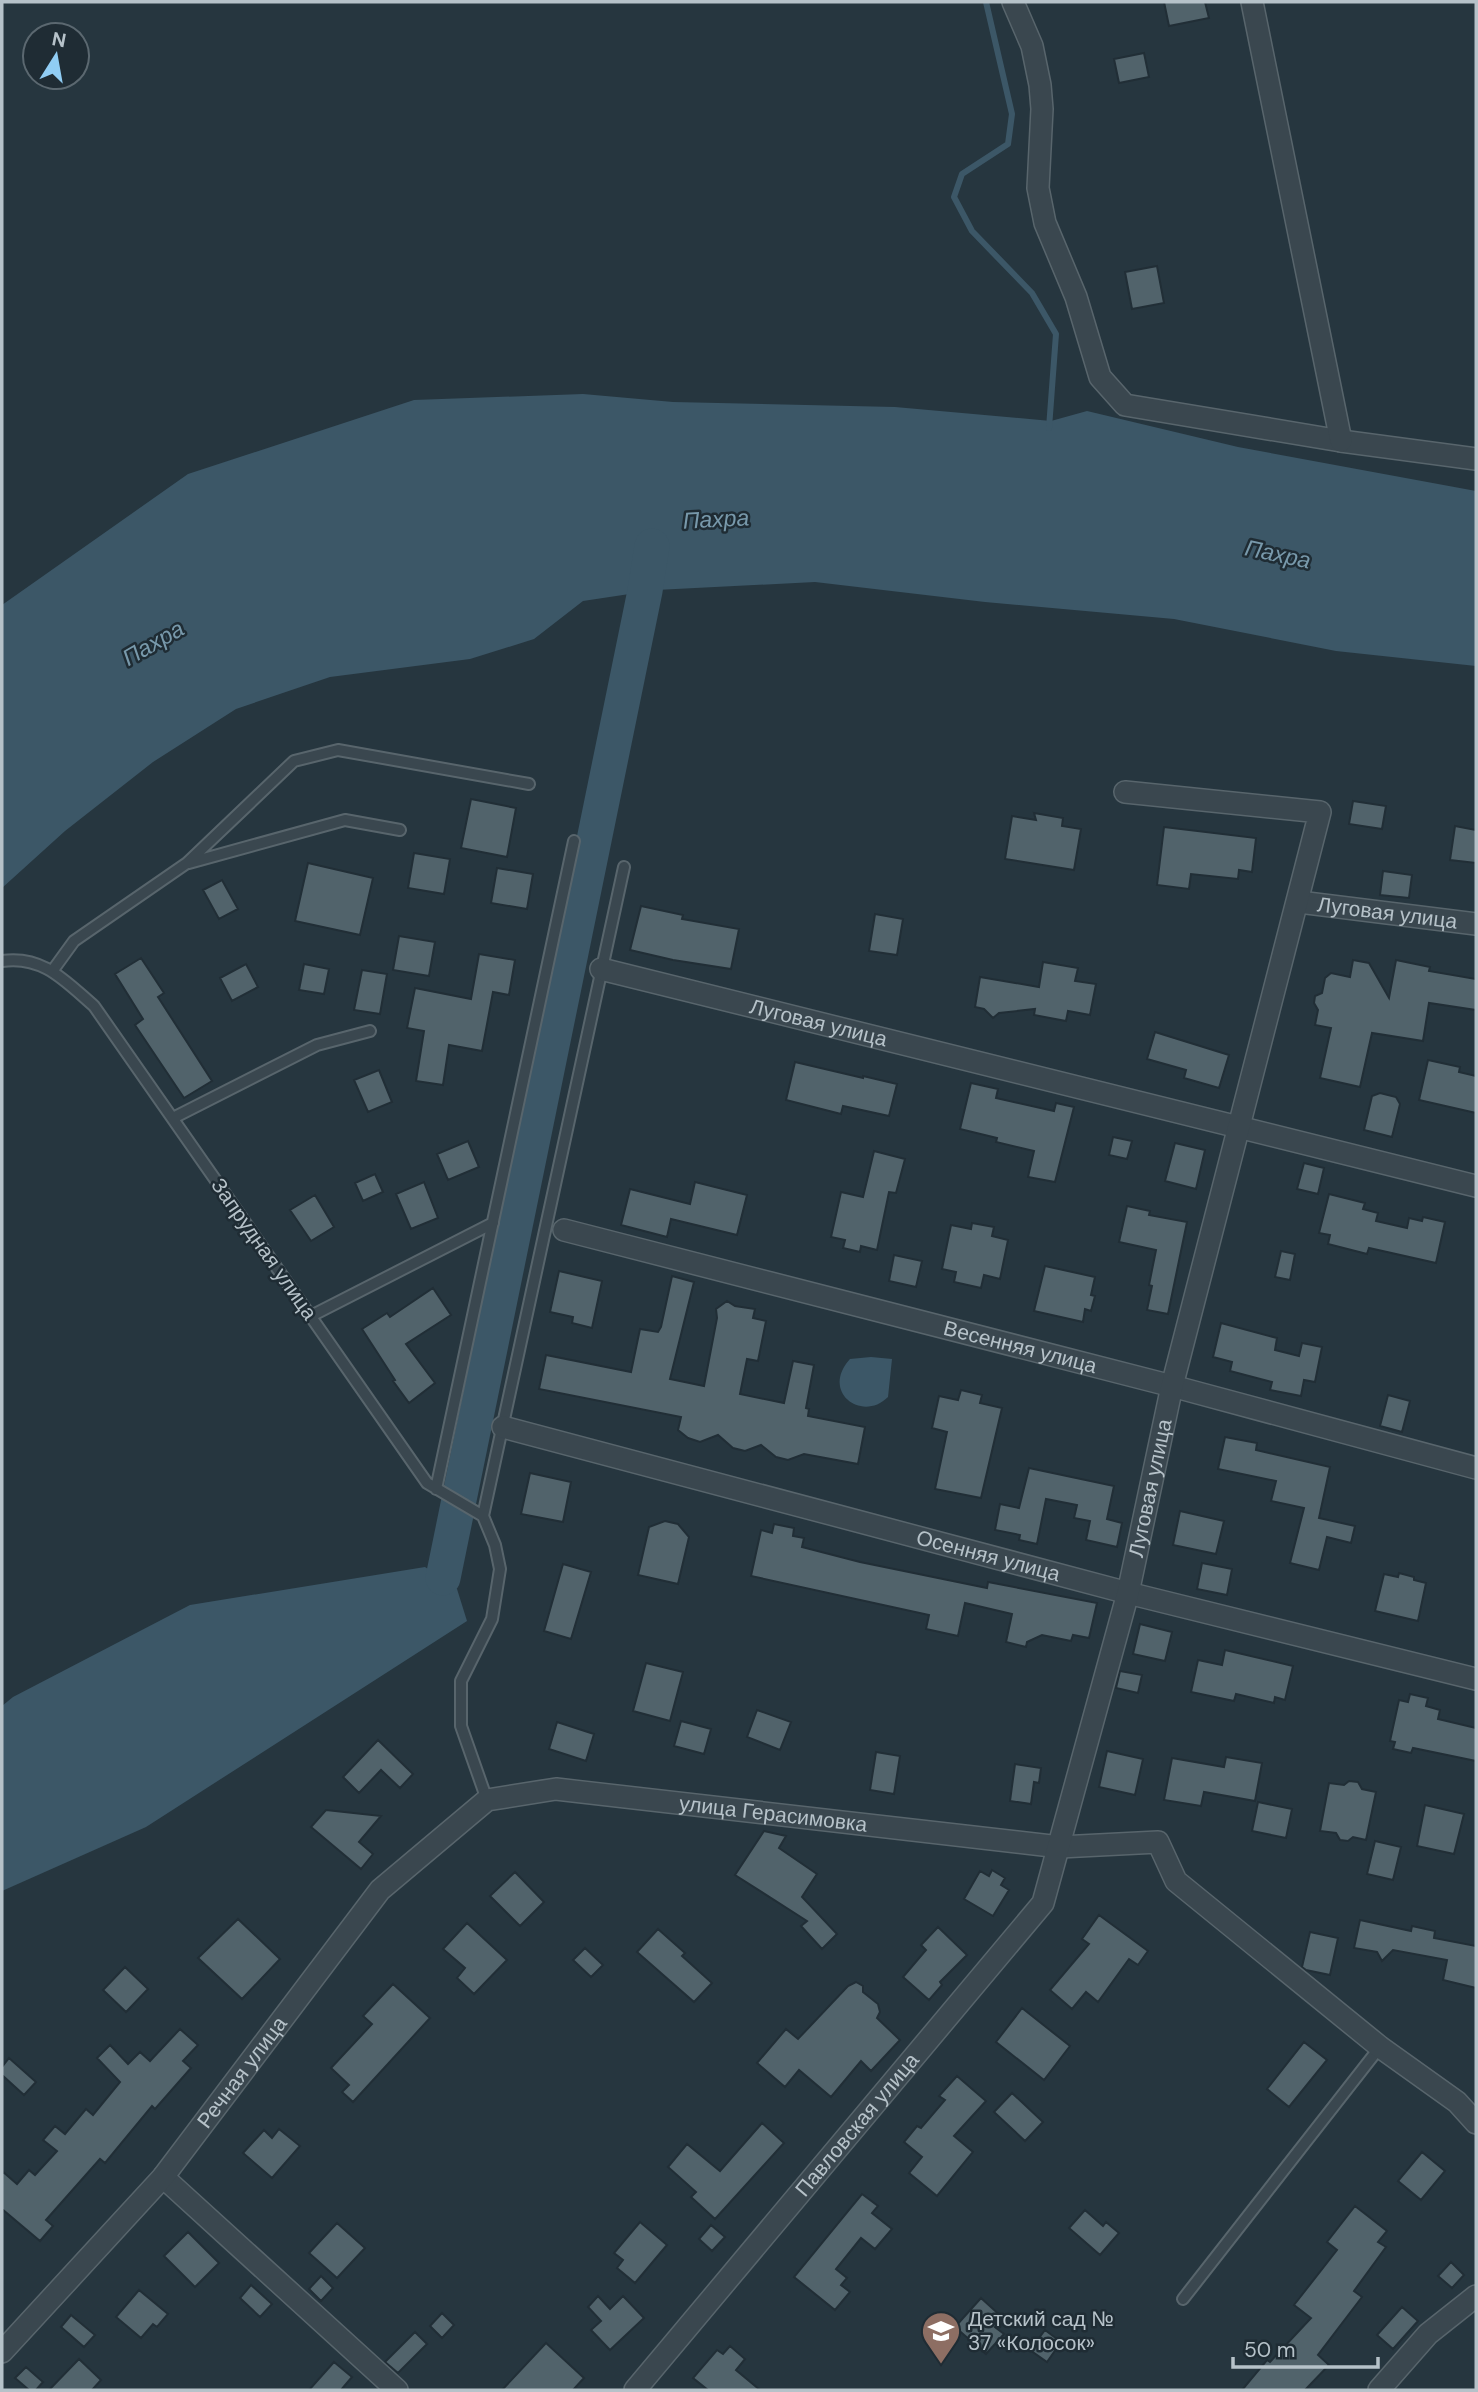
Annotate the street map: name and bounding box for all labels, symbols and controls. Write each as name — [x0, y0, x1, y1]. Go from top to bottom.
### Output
north arrow — [21, 21, 91, 91]
text: N — [50, 26, 68, 53]
water label: Пахра — [682, 502, 750, 536]
water label: Пахра — [1242, 532, 1314, 576]
water label: Пахра — [117, 613, 189, 673]
street label: Луговая улица — [1316, 890, 1459, 936]
street label: Луговая улица — [747, 992, 890, 1054]
street label: Запрудная улица — [205, 1172, 324, 1326]
street label: Весенняя улица — [941, 1314, 1100, 1380]
street label: Луговая улица — [1122, 1416, 1179, 1560]
street label: Осенняя улица — [913, 1523, 1064, 1588]
street label: улица Герасимовка — [678, 1789, 869, 1839]
street label: Речная улица — [191, 2011, 294, 2134]
street label: Павловская улица — [789, 2047, 926, 2202]
place label: Детский сад № 37 «Колосок» — [968, 2305, 1114, 2357]
school or university icon: Детский сад № 37 «Колосок» — [920, 2310, 962, 2365]
scale bar — [1233, 2326, 1378, 2370]
text: 50 m — [1244, 2336, 1295, 2364]

